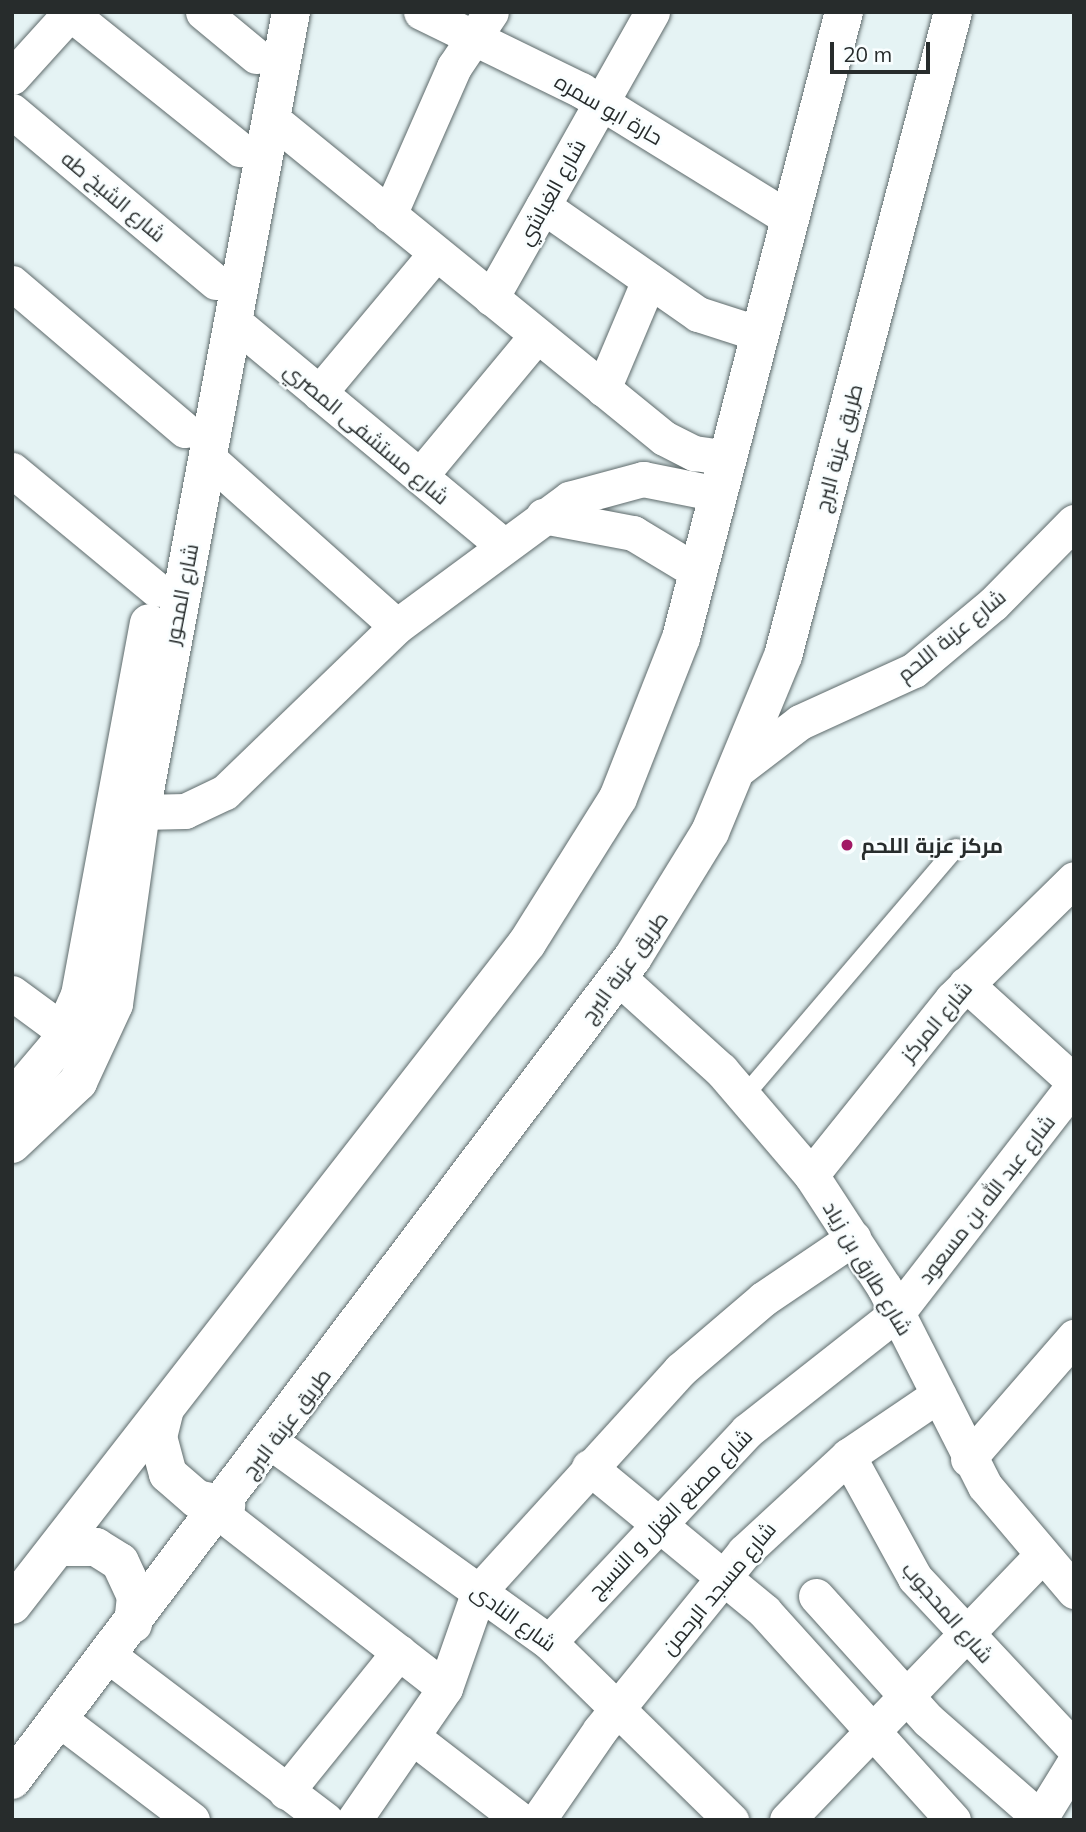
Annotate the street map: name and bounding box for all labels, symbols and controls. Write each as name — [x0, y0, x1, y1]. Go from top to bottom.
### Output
scale bar — [834, 28, 934, 72]
text: 20 m — [843, 41, 892, 67]
street label: حارة ابو سمره — [551, 68, 667, 150]
street label: شارع الغباشي — [512, 135, 590, 249]
street label: شارع الشيخ طه — [57, 145, 171, 247]
street label: شارع مستشفى المصري — [279, 357, 455, 509]
street label: طريق عزبة البرج — [809, 381, 867, 515]
street label: شارع المحور — [159, 541, 203, 647]
street label: شارع عزبة اللحم — [892, 584, 1010, 686]
place label: مركز عزبة اللحم — [861, 832, 1003, 858]
marker: مركز عزبة اللحم — [839, 837, 855, 853]
street label: طريق عزبة البرج — [575, 906, 673, 1028]
street label: شارع المركز — [895, 976, 977, 1066]
street label: شارع عبد الله بن مسعود — [912, 1109, 1060, 1289]
street label: شارع طارق بن زياد — [818, 1196, 918, 1340]
street label: طريق عزبة البرج — [236, 1363, 336, 1483]
street label: شارع مصنع الغزل و النسيج — [583, 1423, 757, 1603]
street label: شارع مسجد الرحمن — [655, 1517, 781, 1659]
street label: شارع المحجوب — [897, 1556, 999, 1668]
street label: شارع النادى — [467, 1578, 561, 1656]

